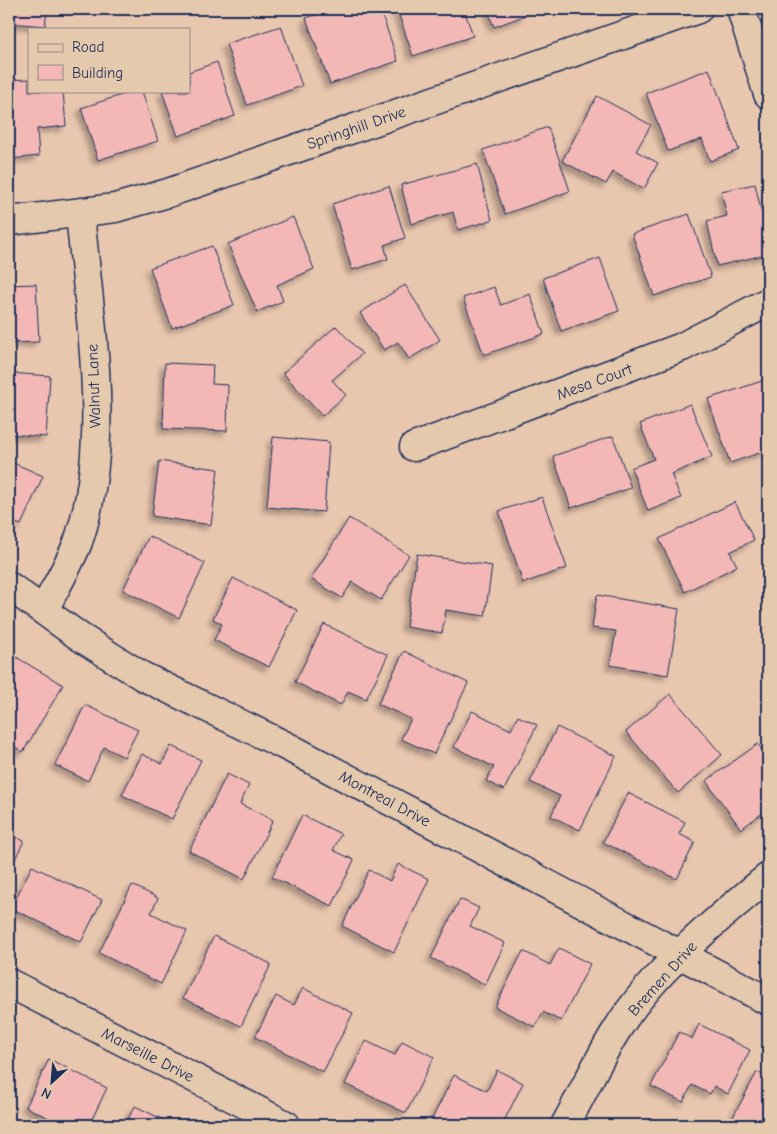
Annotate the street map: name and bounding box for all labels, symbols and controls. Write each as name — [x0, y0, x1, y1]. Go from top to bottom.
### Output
legend — [28, 28, 190, 92]
text: Road — [72, 38, 104, 56]
text: Building — [72, 64, 123, 82]
street label: Springhill Drive — [304, 103, 408, 153]
street label: Walnut Lane — [84, 344, 104, 428]
street label: Mesa Court — [554, 360, 635, 404]
street label: Montreal Drive — [336, 767, 433, 831]
street label: Bremen Drive — [625, 938, 701, 1020]
street label: Marseille Drive — [98, 1024, 197, 1086]
north arrow — [28, 1056, 78, 1106]
text: N — [39, 1084, 54, 1103]

